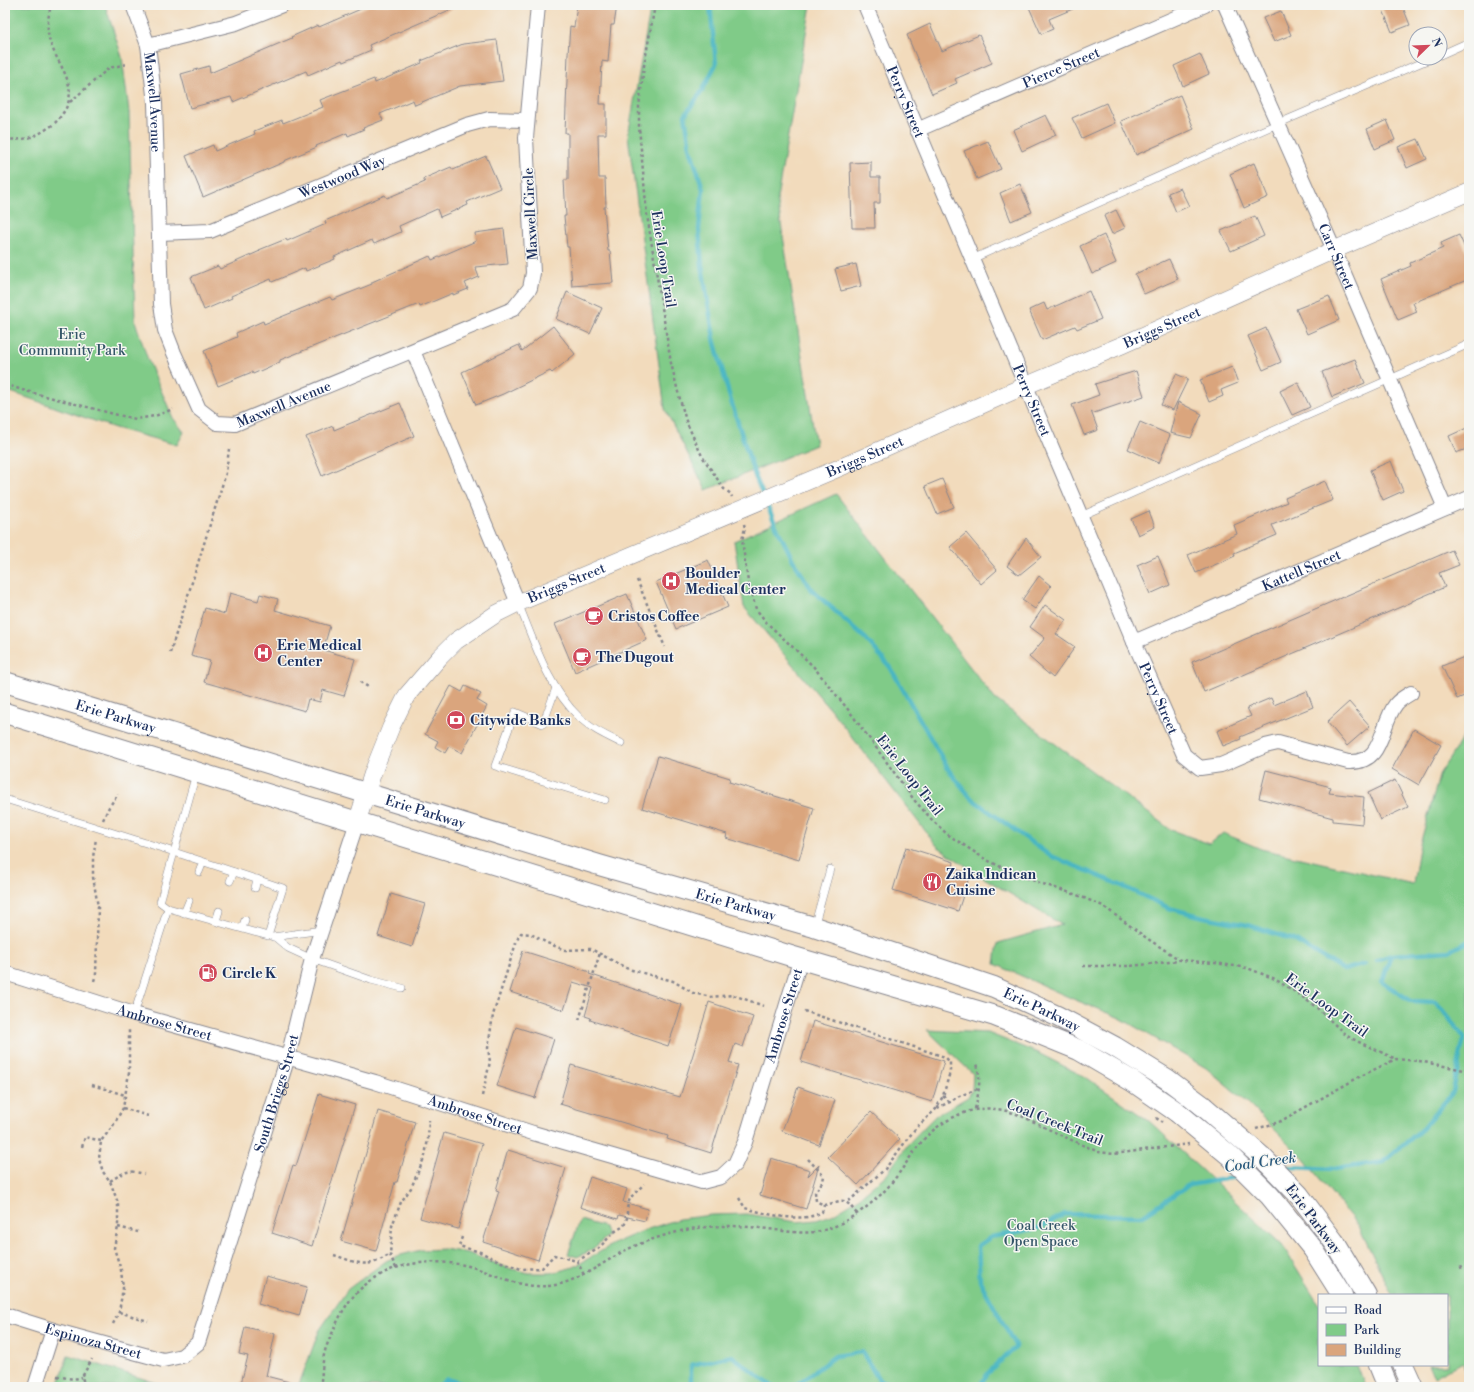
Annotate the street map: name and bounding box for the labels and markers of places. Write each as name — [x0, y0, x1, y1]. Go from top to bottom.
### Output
place label: Boulder Medical Center — [685, 565, 786, 599]
hospital icon: Boulder Medical Center — [660, 570, 682, 592]
cafe icon: Cristos Coffee — [583, 605, 605, 627]
place label: Cristos Coffee — [608, 608, 700, 626]
place label: Erie Medical Center — [277, 637, 362, 671]
hospital icon: Erie Medical Center — [252, 642, 274, 664]
cafe icon: The Dugout — [571, 646, 593, 668]
place label: The Dugout — [596, 649, 675, 667]
bank icon: Citywide Banks — [445, 709, 467, 731]
place label: Citywide Banks — [470, 712, 571, 730]
place label: Zaika Indican Cuisine — [946, 866, 1036, 900]
restaurant icon: Zaika Indican Cuisine — [921, 871, 943, 893]
fuel station icon: Circle K — [197, 962, 219, 984]
place label: Circle K — [222, 965, 277, 983]

